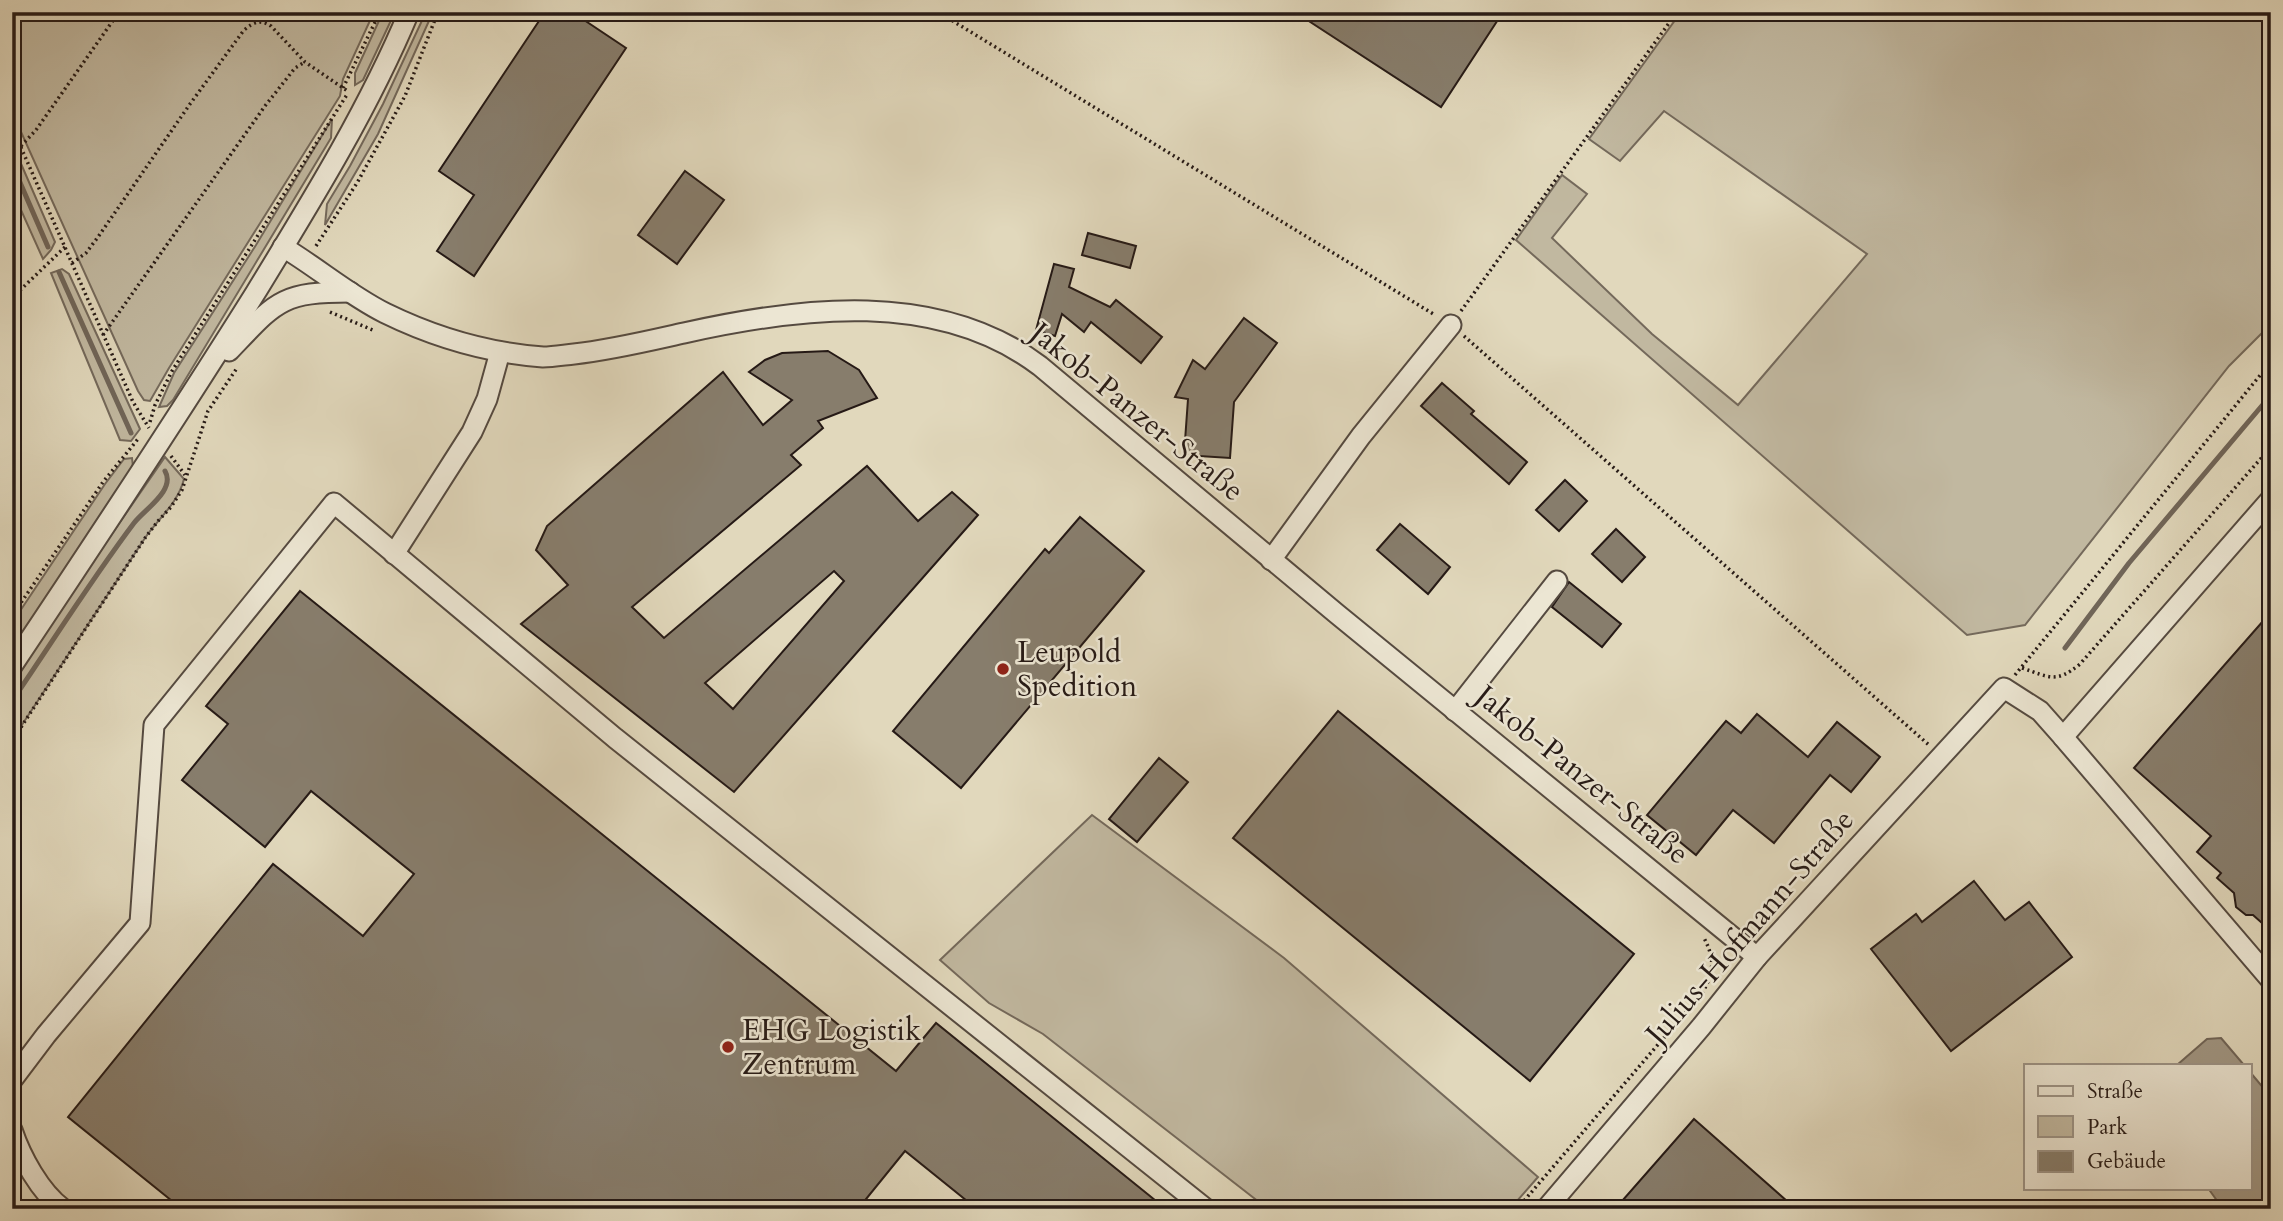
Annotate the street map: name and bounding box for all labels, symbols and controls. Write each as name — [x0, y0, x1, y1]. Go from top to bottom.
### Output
street label: Jakob-Panzer-Straße — [1018, 311, 1252, 511]
place label: Leupold Spedition — [1017, 632, 1137, 707]
marker: Leupold Spedition — [995, 661, 1011, 677]
street label: Jakob-Panzer-Straße — [1463, 674, 1697, 874]
street label: Julius-Hofmann-Straße — [1634, 801, 1863, 1056]
place label: EHG Logistik Zentrum — [742, 1010, 921, 1085]
marker: EHG Logistik Zentrum — [720, 1039, 736, 1055]
legend — [2024, 1064, 2252, 1190]
text: Straße — [2087, 1077, 2143, 1106]
text: Park — [2087, 1113, 2128, 1142]
text: Gebäude — [2087, 1147, 2166, 1176]

